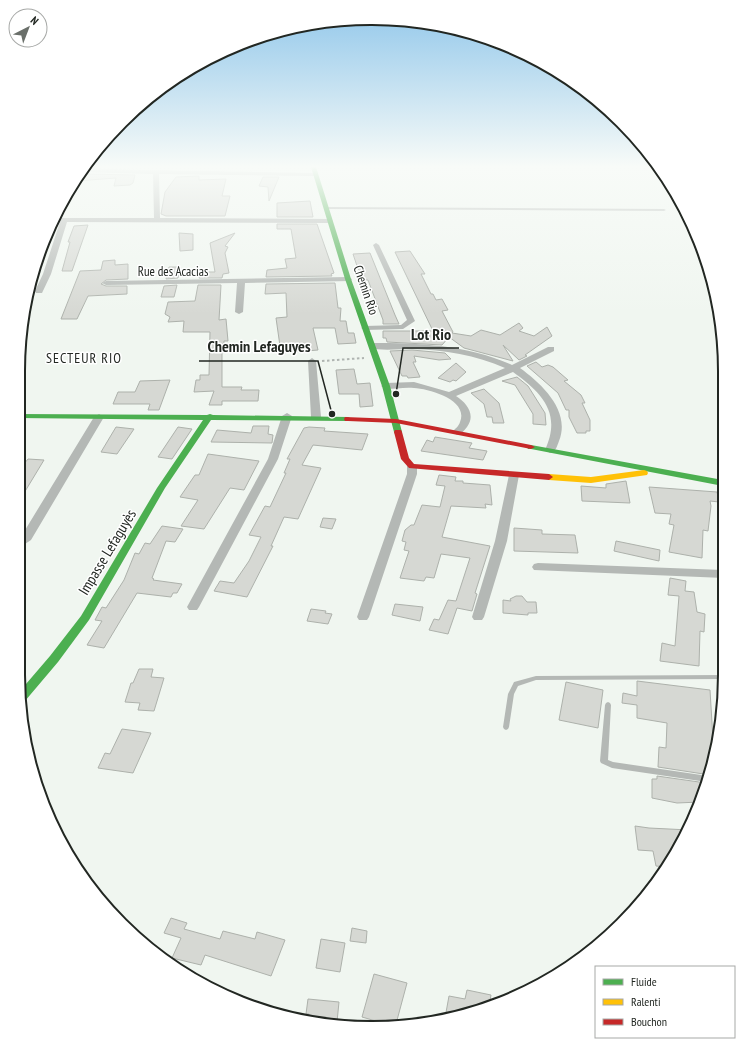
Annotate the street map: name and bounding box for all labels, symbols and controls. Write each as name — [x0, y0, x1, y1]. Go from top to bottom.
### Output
north arrow — [8, 8, 48, 48]
text: N — [28, 13, 42, 28]
street label: Rue des Acacias — [138, 263, 208, 280]
street label: Chemin Rio — [350, 263, 383, 317]
callout: Lot Rio — [403, 320, 459, 348]
text: Lot Rio — [411, 324, 451, 344]
callout: Chemin Lefaguyes — [199, 333, 318, 361]
text: Chemin Lefaguyes — [207, 336, 311, 356]
district label: SECTEUR RIO — [46, 349, 122, 367]
street label: Impasse Lefaguyès — [74, 506, 140, 598]
legend — [595, 966, 735, 1038]
text: Fluide — [631, 974, 657, 989]
text: Ralenti — [631, 994, 660, 1009]
text: Bouchon — [631, 1014, 667, 1029]

